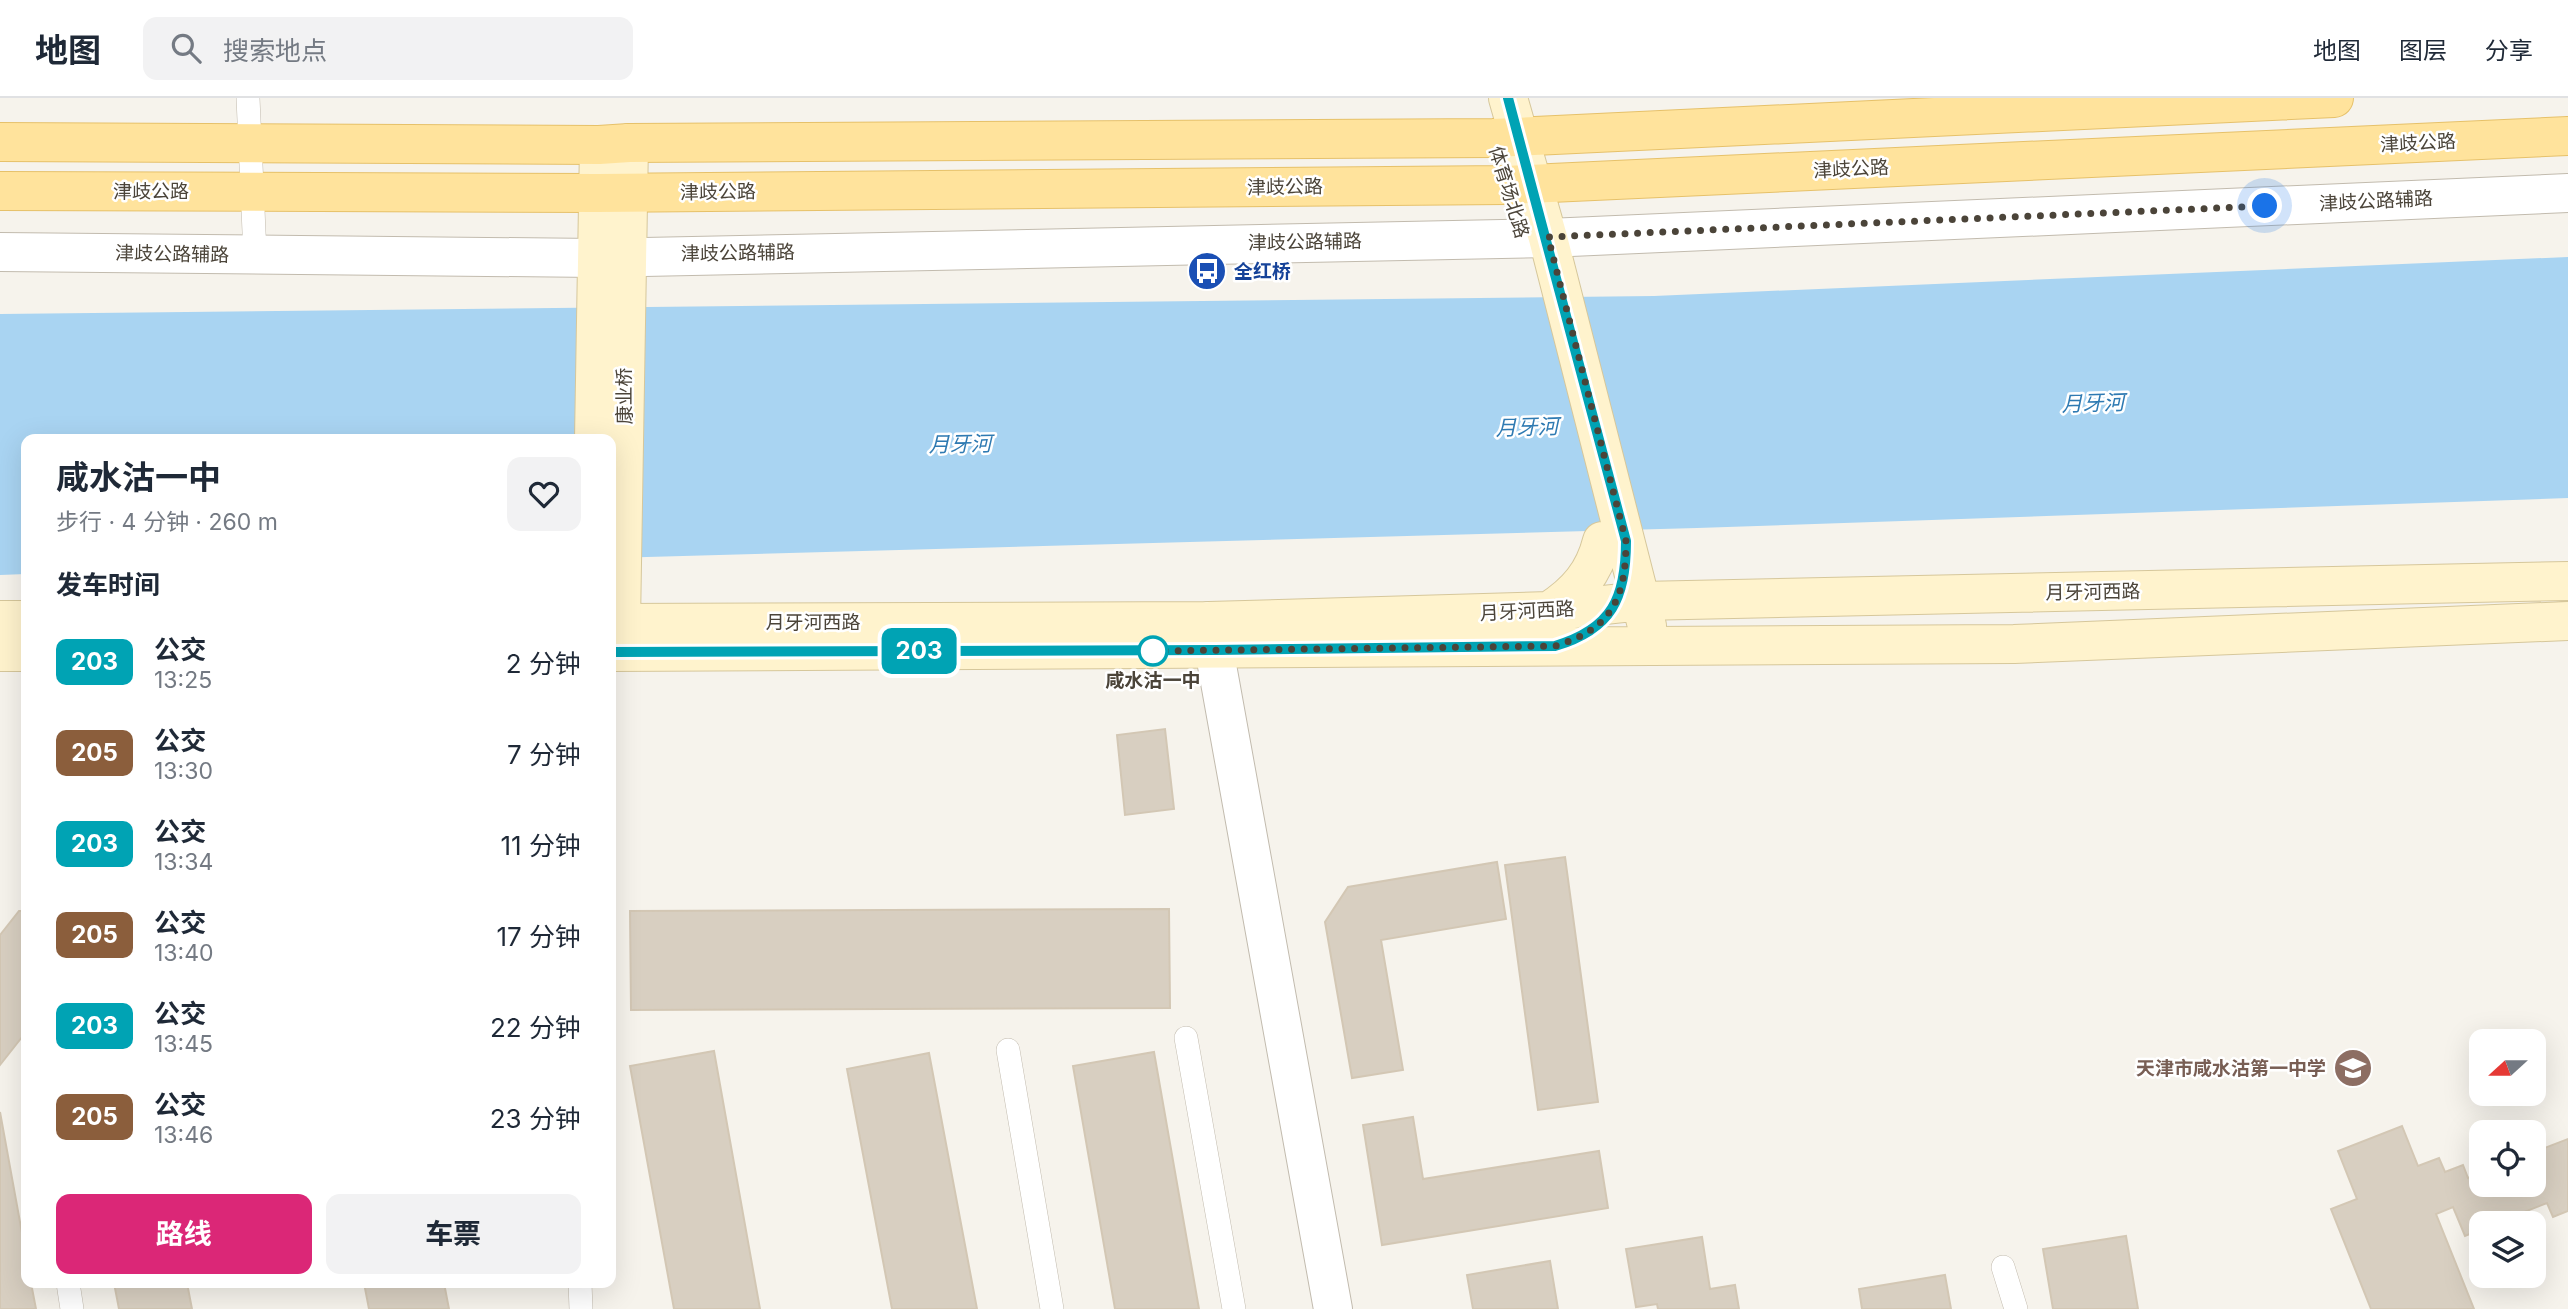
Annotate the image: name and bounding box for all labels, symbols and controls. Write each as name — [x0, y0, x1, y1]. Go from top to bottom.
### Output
search box — [143, 17, 633, 80]
icon: search — [167, 29, 205, 67]
text: 地图 — [35, 30, 101, 70]
text: 搜索地点 — [223, 35, 327, 66]
text: 地图 — [2313, 36, 2361, 65]
text: 图层 — [2399, 36, 2447, 65]
text: 分享 — [2485, 36, 2533, 65]
street label: 津歧公路 — [2379, 130, 2457, 156]
street label: 体育场北路 — [1484, 143, 1534, 241]
street label: 津歧公路 — [1812, 156, 1890, 182]
street label: 津歧公路 — [1247, 175, 1323, 199]
street label: 津歧公路 — [113, 180, 189, 203]
street label: 津歧公路 — [680, 180, 756, 204]
street label: 津歧公路辅路 — [2318, 187, 2434, 215]
your location — [2247, 188, 2282, 223]
street label: 津歧公路辅路 — [1248, 230, 1362, 254]
street label: 津歧公路辅路 — [681, 241, 795, 265]
street label: 津歧公路辅路 — [115, 242, 229, 266]
bus stop icon: 全红桥 — [1186, 250, 1228, 292]
place label: 全红桥 — [1234, 260, 1291, 283]
street label: 康业桥 — [613, 367, 636, 425]
water label: 月牙河 — [2061, 389, 2129, 417]
water label: 月牙河 — [1495, 413, 1563, 441]
water label: 月牙河 — [928, 431, 996, 457]
text: 咸水沽一中 — [56, 457, 221, 497]
button: heart — [507, 457, 581, 531]
text: 步行 · 4 分钟 · 260 m — [56, 508, 278, 536]
text: 发车时间 — [56, 569, 160, 600]
street label: 月牙河西路 — [2045, 580, 2141, 604]
street label: 月牙河西路 — [1479, 597, 1575, 625]
street label: 月牙河西路 — [765, 611, 861, 634]
line badge: 203 — [879, 628, 959, 674]
text: 公交 — [154, 634, 206, 665]
text: 203 — [896, 636, 942, 665]
marker: 咸水沽一中 — [1138, 636, 1168, 666]
text: 203 — [71, 647, 118, 676]
text: 2 分钟 — [506, 648, 581, 679]
text: 13:25 — [154, 666, 212, 694]
place label: 咸水沽一中 — [1105, 669, 1201, 692]
text: 公交 — [154, 725, 206, 756]
text: 205 — [71, 738, 118, 767]
text: 7 分钟 — [507, 739, 581, 770]
text: 13:30 — [154, 757, 213, 785]
text: 公交 — [154, 816, 206, 847]
text: 203 — [71, 829, 118, 858]
text: 11 分钟 — [501, 830, 581, 861]
text: 13:34 — [154, 848, 213, 876]
text: 公交 — [154, 907, 206, 938]
text: 205 — [71, 920, 118, 949]
text: 17 分钟 — [496, 921, 581, 952]
text: 13:40 — [154, 939, 214, 967]
text: 公交 — [154, 998, 206, 1029]
text: 203 — [71, 1011, 118, 1040]
text: 22 分钟 — [490, 1012, 581, 1043]
north arrow — [2469, 1029, 2546, 1106]
map controls — [2469, 1029, 2546, 1288]
text: 13:45 — [154, 1030, 213, 1058]
school or university icon: 天津市咸水沽第一中学 — [2332, 1047, 2374, 1089]
place label: 天津市咸水沽第一中学 — [2136, 1057, 2326, 1080]
text: 公交 — [154, 1089, 206, 1120]
text: 205 — [71, 1102, 118, 1131]
text: 23 分钟 — [490, 1103, 581, 1134]
button: locate — [2469, 1120, 2546, 1197]
text: 13:46 — [154, 1121, 213, 1149]
button: 路线 — [56, 1194, 312, 1274]
button: 车票 — [326, 1194, 581, 1274]
button: layers — [2469, 1211, 2546, 1288]

